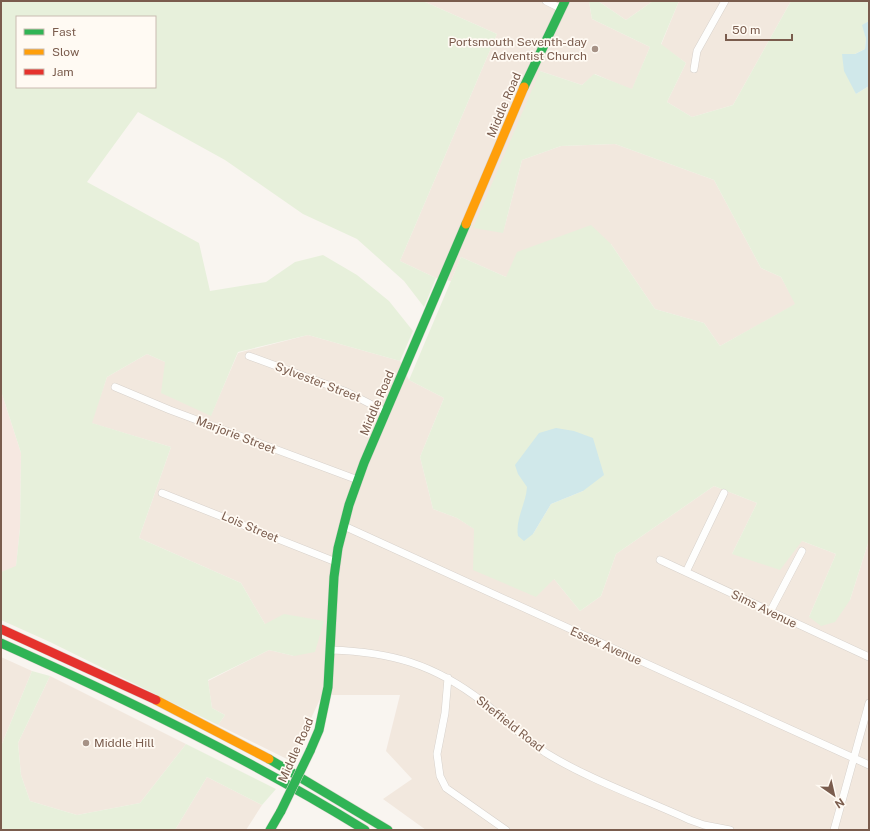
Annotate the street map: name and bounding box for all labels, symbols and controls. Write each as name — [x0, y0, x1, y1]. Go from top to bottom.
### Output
legend — [16, 16, 156, 88]
scale bar — [726, 16, 792, 42]
text: 50 m — [732, 23, 760, 37]
text: Fast — [52, 25, 77, 39]
place label: Portsmouth Seventh-day Adventist Church — [449, 35, 588, 63]
marker: Portsmouth Seventh-day Adventist Church — [590, 44, 600, 54]
text: Slow — [52, 45, 80, 59]
text: Jam — [52, 65, 74, 79]
street label: Middle Road — [484, 70, 524, 140]
street label: Sylvester Street — [273, 359, 363, 405]
street label: Middle Road — [357, 368, 397, 438]
street label: Marjorie Street — [194, 413, 278, 457]
street label: Lois Street — [219, 509, 281, 545]
street label: Sims Avenue — [729, 587, 799, 631]
street label: Essex Avenue — [568, 624, 644, 668]
street label: Sheffield Road — [473, 693, 547, 755]
street label: Middle Road — [275, 715, 317, 785]
place label: Middle Hill — [94, 736, 155, 750]
marker: Middle Hill — [81, 738, 91, 748]
north arrow — [814, 775, 854, 815]
text: N — [833, 796, 847, 811]

